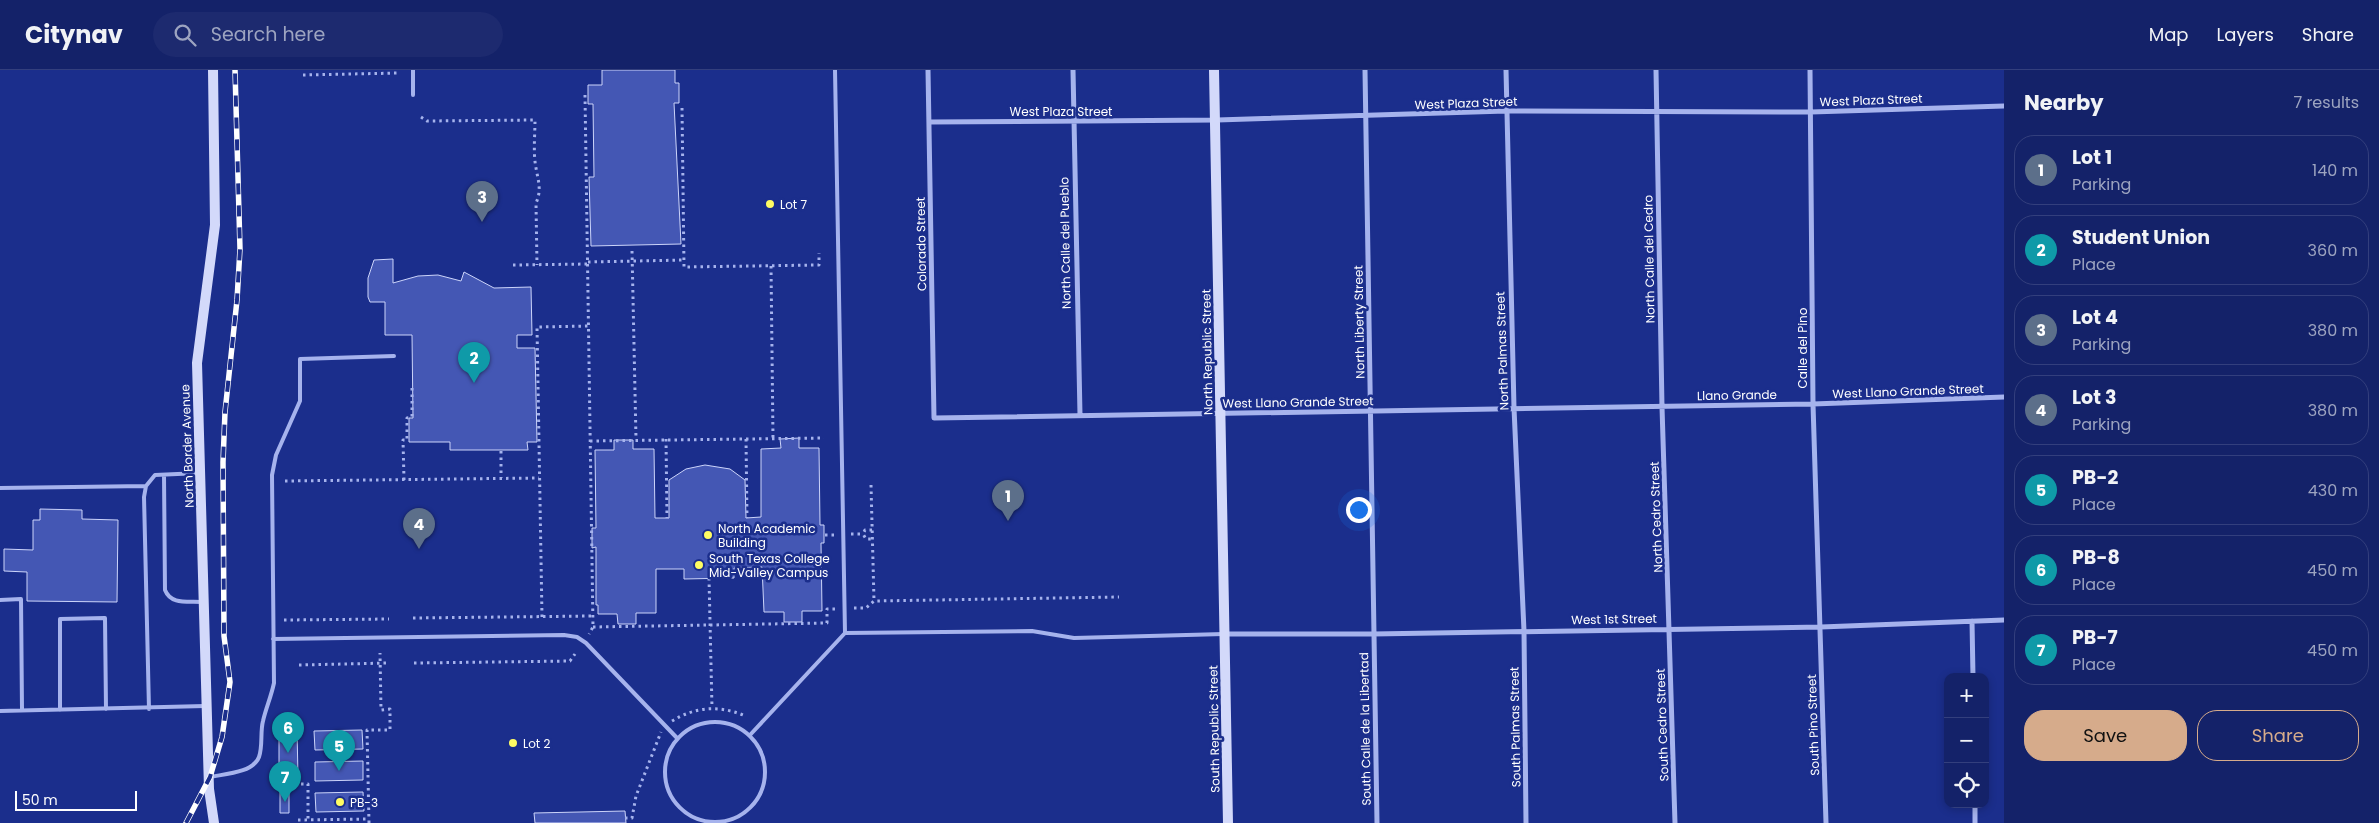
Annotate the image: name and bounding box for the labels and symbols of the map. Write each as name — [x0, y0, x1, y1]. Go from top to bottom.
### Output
street label: West Plaza Street — [1819, 90, 1923, 110]
street label: West Plaza Street — [1414, 93, 1518, 113]
street label: West Plaza Street — [1010, 103, 1112, 120]
street label: North Calle del Pueblo — [1055, 176, 1075, 309]
pin: 3 — [466, 181, 498, 222]
street label: North Calle del Cedro — [1639, 194, 1659, 323]
place label: Lot 7 — [780, 196, 807, 213]
street label: Colorado Street — [912, 197, 930, 291]
marker: Lot 7 — [764, 198, 776, 210]
street label: North Liberty Street — [1350, 265, 1368, 379]
street label: North Republic Street — [1197, 289, 1217, 415]
street label: North Palmas Street — [1491, 291, 1513, 411]
street label: Calle del Pino — [1794, 307, 1811, 388]
pin: 2 — [458, 342, 490, 383]
street label: West Llano Grande Street — [1832, 380, 1984, 402]
street label: North Border Avenue — [176, 384, 198, 508]
street label: Llano Grande — [1697, 386, 1777, 404]
street label: West Llano Grande Street — [1222, 392, 1374, 412]
street label: North Cedro Street — [1646, 461, 1666, 573]
pin: 1 — [992, 480, 1024, 521]
your location — [1346, 497, 1372, 523]
pin: 4 — [403, 508, 435, 549]
place label: North Academic Building — [718, 520, 815, 551]
marker: North Academic Building — [702, 529, 714, 541]
place label: South Texas College Mid-Valley Campus — [709, 550, 830, 581]
marker: South Texas College Mid-Valley Campus — [693, 559, 705, 571]
street label: West 1st Street — [1571, 610, 1657, 628]
street label: South Calle de la Libertad — [1355, 652, 1375, 806]
street label: South Republic Street — [1204, 665, 1224, 793]
street label: South Palmas Street — [1505, 666, 1525, 788]
street label: South Cedro Street — [1652, 668, 1672, 782]
street label: South Pino Street — [1803, 674, 1823, 776]
pin: 6 — [272, 712, 304, 753]
pin: 5 — [323, 730, 355, 771]
place label: Lot 2 — [523, 735, 550, 752]
marker: Lot 2 — [507, 737, 519, 749]
pin: 7 — [269, 761, 301, 802]
scale bar — [15, 788, 138, 811]
place label: PB-3 — [350, 794, 378, 811]
marker: PB-3 — [334, 796, 346, 808]

